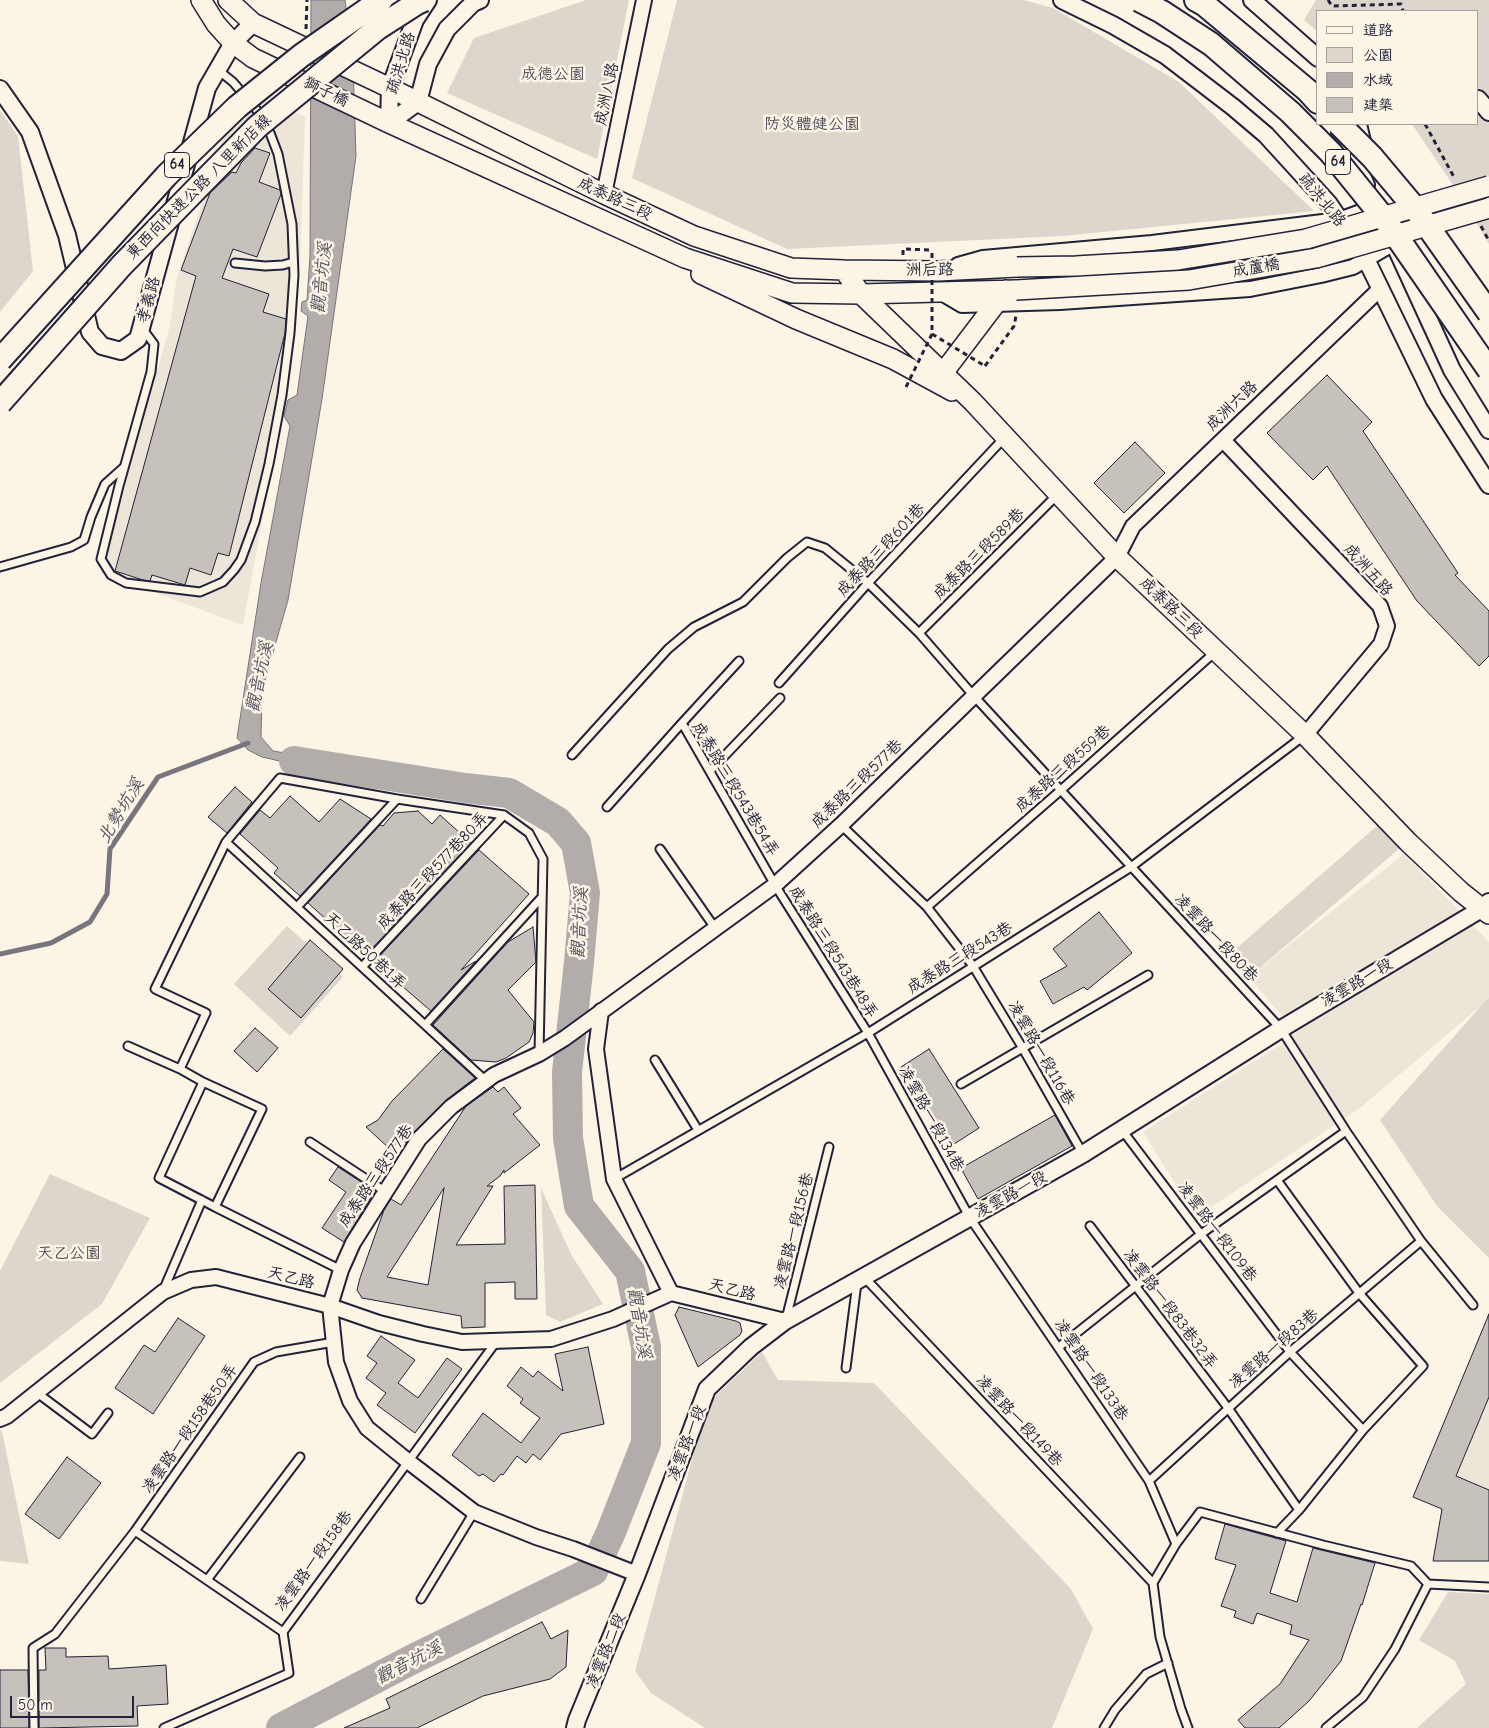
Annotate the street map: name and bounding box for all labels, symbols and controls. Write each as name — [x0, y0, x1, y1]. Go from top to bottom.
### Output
legend — [1316, 10, 1479, 125]
text: 道路 — [1363, 21, 1393, 39]
street label: 疏洪北路 — [382, 30, 420, 96]
text: 公園 — [1363, 46, 1393, 64]
street label: 成洲八路 — [591, 61, 623, 127]
park label: 成德公園 — [521, 64, 585, 84]
text: 水域 — [1363, 71, 1393, 89]
street label: 獅子橋 — [300, 73, 352, 111]
text: 建築 — [1363, 96, 1393, 114]
street label: 東西向快速公路 八里新店線 — [122, 110, 276, 264]
park label: 防災體健公園 — [764, 114, 860, 134]
road number: 64 — [1326, 150, 1350, 174]
road number: 64 — [164, 152, 190, 178]
street label: 疏洪北路 — [1294, 169, 1350, 231]
street label: 成泰路三段 — [575, 173, 655, 225]
water label: 觀音坑溪 — [307, 241, 337, 315]
street label: 成蘆橋 — [1231, 254, 1281, 282]
street label: 洲后路 — [906, 260, 954, 280]
street label: 孝義路 — [134, 274, 164, 326]
street label: 成洲六路 — [1202, 377, 1262, 435]
street label: 成泰路三段601巷 — [833, 499, 929, 601]
street label: 成泰路三段589巷 — [929, 504, 1029, 604]
street label: 成洲五路 — [1339, 540, 1397, 600]
street label: 成泰路三段 — [1136, 573, 1206, 643]
water label: 觀音坑溪 — [242, 640, 278, 714]
street label: 成泰路三段543巷54弄 — [687, 719, 783, 859]
street label: 成泰路三段559巷 — [1011, 721, 1115, 817]
street label: 成泰路三段577巷 — [807, 735, 907, 833]
water label: 北勢坑溪 — [93, 775, 149, 847]
street label: 成泰路三段577巷80弄 — [374, 808, 492, 934]
street label: 成泰路三段543巷48弄 — [784, 882, 882, 1022]
water label: 觀音坑溪 — [567, 886, 593, 960]
street label: 凌雲路一段80巷 — [1170, 890, 1262, 986]
street label: 天乙路50巷1弄 — [320, 908, 410, 994]
street label: 成泰路三段543巷 — [904, 918, 1016, 998]
street label: 凌雲路一段 — [1318, 954, 1396, 1012]
street label: 凌雲路一段116巷 — [1003, 997, 1079, 1109]
street label: 凌雲路一段134巷 — [894, 1063, 968, 1175]
street label: 成泰路三段577巷 — [335, 1121, 417, 1231]
street label: 凌雲路一段 — [971, 1167, 1051, 1223]
street label: 凌雲路一段156巷 — [770, 1171, 818, 1291]
street label: 凌雲路一段109巷 — [1173, 1178, 1261, 1286]
park label: 天乙公園 — [37, 1243, 101, 1263]
street label: 凌雲路一段83巷32弄 — [1119, 1245, 1221, 1373]
street label: 天乙路 — [265, 1263, 317, 1293]
street label: 天乙路 — [706, 1275, 758, 1305]
water label: 觀音坑溪 — [623, 1286, 655, 1360]
street label: 凌雲路一段83巷 — [1225, 1305, 1323, 1393]
street label: 凌雲路一段133巷 — [1050, 1315, 1132, 1425]
street label: 凌雲路一段158巷50弄 — [138, 1361, 242, 1497]
street label: 凌雲路一段149巷 — [972, 1371, 1066, 1471]
street label: 凌雲路一段 — [664, 1402, 710, 1484]
street label: 凌雲路一段158巷 — [271, 1507, 357, 1615]
street label: 凌雲路二段 — [582, 1610, 630, 1692]
water label: 觀音坑溪 — [372, 1637, 446, 1689]
scale bar — [12, 1686, 136, 1718]
text: 50 m — [18, 1696, 53, 1714]

